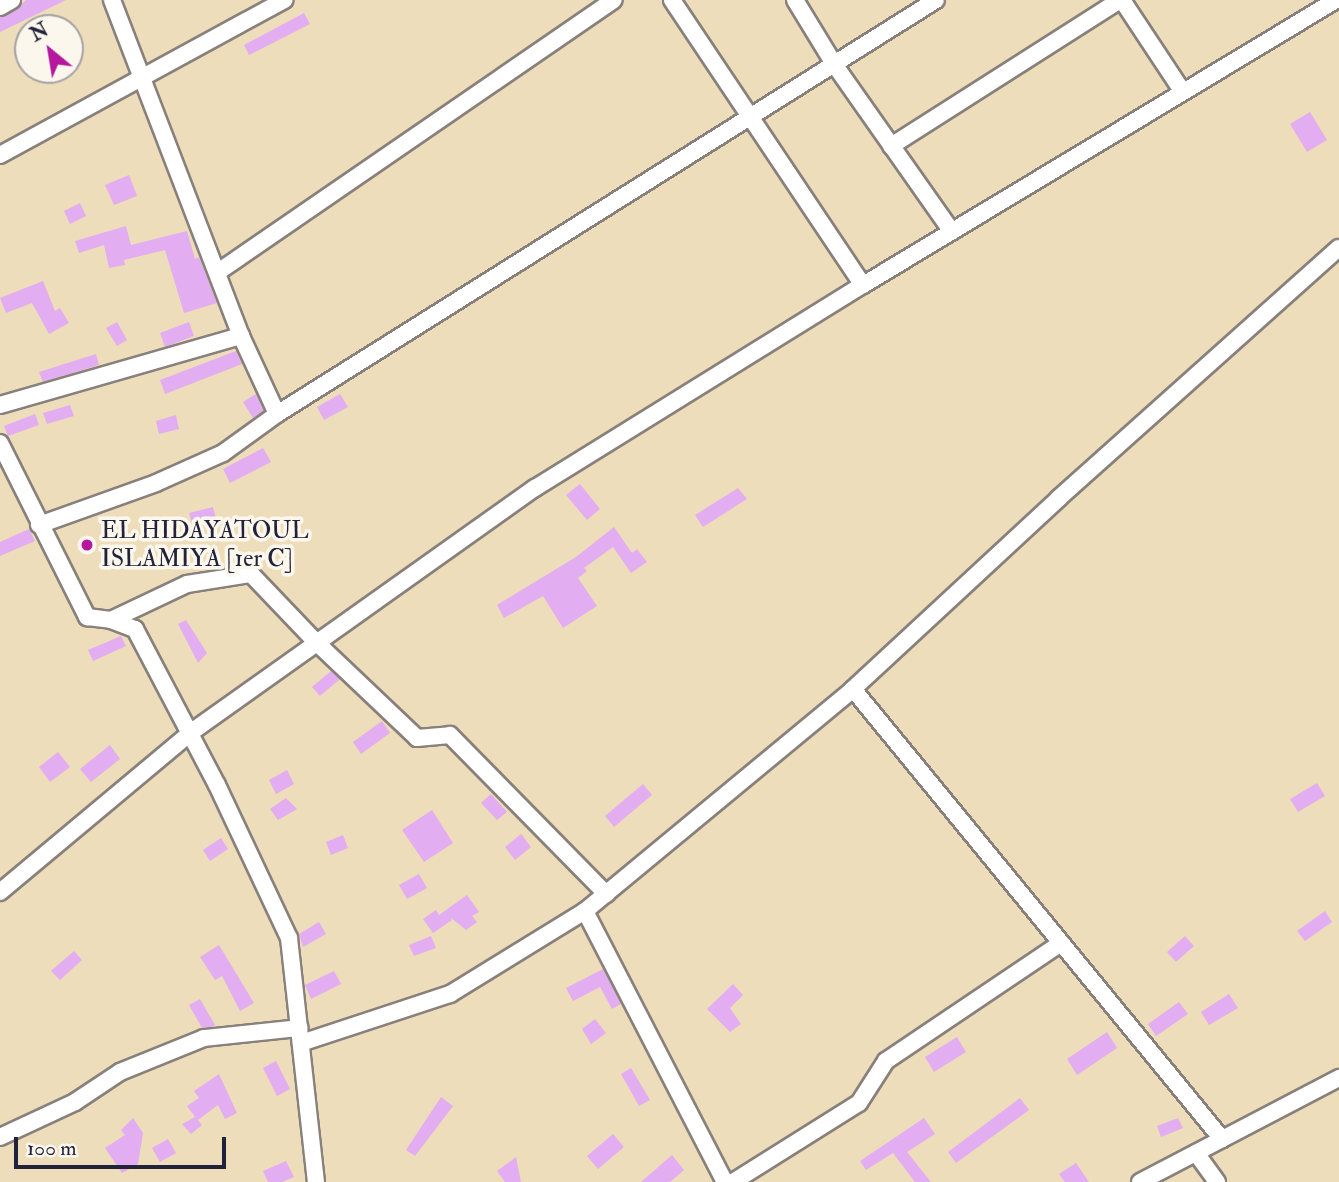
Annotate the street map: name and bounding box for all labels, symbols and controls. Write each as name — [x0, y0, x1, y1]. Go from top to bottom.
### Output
north arrow — [14, 14, 84, 84]
text: N — [26, 18, 53, 47]
place label: EL HIDAYATOUL ISLAMIYA [1er C] — [101, 517, 309, 573]
marker: EL HIDAYATOUL ISLAMIYA [1er C] — [79, 537, 95, 553]
scale bar — [18, 1122, 229, 1166]
text: 100 m — [27, 1135, 77, 1162]

